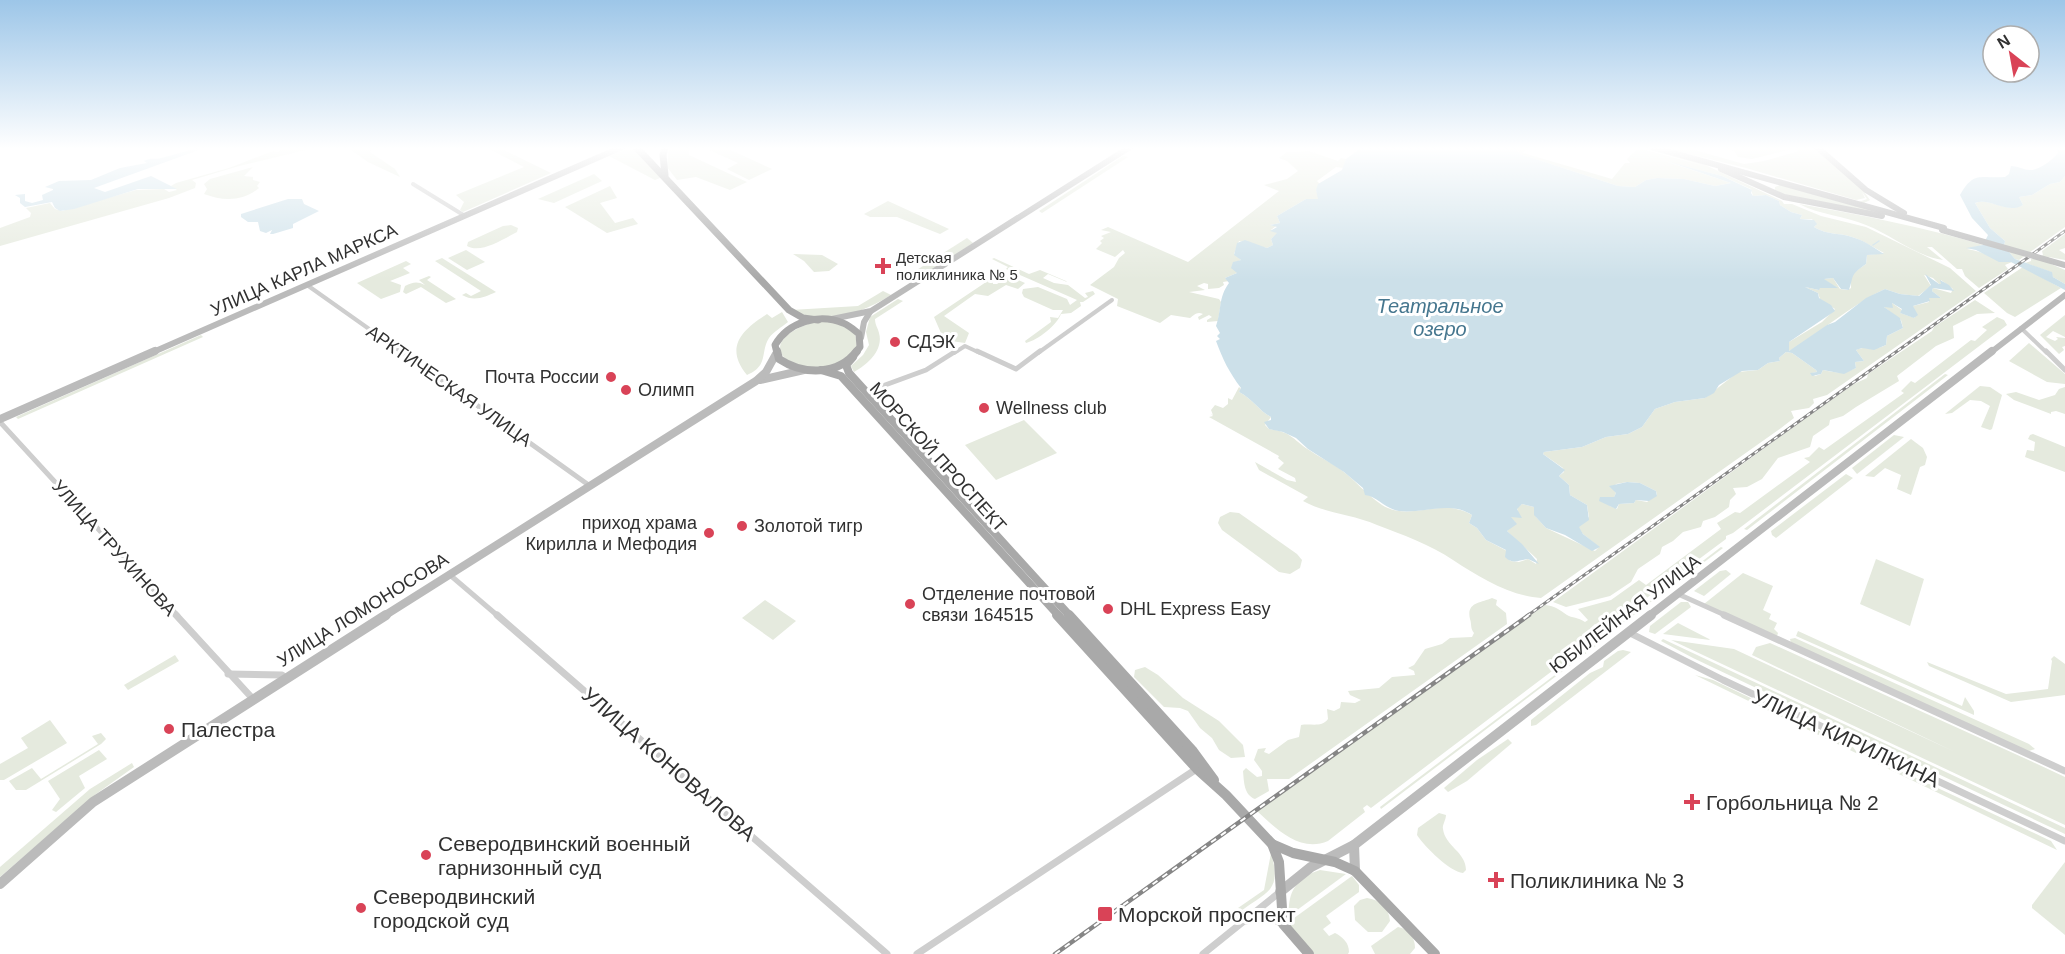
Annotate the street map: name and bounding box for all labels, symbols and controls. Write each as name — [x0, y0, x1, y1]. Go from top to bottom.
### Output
north arrow — [1981, 24, 2041, 84]
text: N — [1994, 31, 2013, 52]
street label: УЛИЦА КАРЛА МАРКСА — [208, 220, 400, 320]
place label: Детская поликлиника № 5 — [896, 249, 1018, 283]
marker: Детская поликлиника № 5 — [874, 257, 892, 275]
water label: Театральное озеро — [1376, 295, 1504, 340]
street label: АРКТИЧЕСКАЯ УЛИЦА — [363, 321, 535, 451]
place label: СДЭК — [907, 332, 956, 352]
marker: СДЭК — [888, 335, 902, 349]
place label: Почта России — [485, 367, 599, 387]
marker: Почта России — [604, 370, 618, 384]
street label: МОРСКОЙ ПРОСПЕКТ — [866, 378, 1011, 536]
place label: Олимп — [638, 380, 694, 400]
marker: Олимп — [619, 383, 633, 397]
place label: Wellness club — [996, 398, 1107, 418]
marker: Wellness club — [977, 401, 991, 415]
street label: УЛИЦА ТРУХИНОВА — [48, 476, 180, 620]
place label: приход храма Кирилла и Мефодия — [525, 513, 698, 554]
place label: Золотой тигр — [754, 516, 863, 536]
marker: Золотой тигр — [735, 519, 749, 533]
marker: приход храма Кирилла и Мефодия — [702, 526, 716, 540]
street label: УЛИЦА ЛОМОНОСОВА — [274, 549, 452, 671]
street label: ЮБИЛЕЙНАЯ УЛИЦА — [1545, 550, 1704, 677]
place label: Отделение почтовой связи 164515 — [922, 584, 1095, 625]
marker: Отделение почтовой связи 164515 — [903, 597, 917, 611]
place label: DHL Express Easy — [1120, 599, 1270, 619]
marker: DHL Express Easy — [1101, 602, 1115, 616]
street label: УЛИЦА КОНОВАЛОВА — [578, 683, 760, 845]
street label: УЛИЦА КИРИЛКИНА — [1749, 685, 1943, 791]
place label: Палестра — [181, 718, 276, 741]
marker: Палестра — [162, 722, 176, 736]
place label: Горбольница № 2 — [1706, 791, 1879, 814]
marker: Горбольница № 2 — [1683, 793, 1701, 811]
place label: Северодвинский военный гарнизонный суд — [438, 832, 690, 879]
marker: Северодвинский военный гарнизонный суд — [419, 848, 433, 862]
place label: Поликлиника № 3 — [1510, 869, 1684, 892]
marker: Поликлиника № 3 — [1487, 871, 1505, 889]
place label: Северодвинский городской суд — [373, 885, 535, 932]
marker: Северодвинский городской суд — [354, 901, 368, 915]
place label: Морской проспект — [1118, 903, 1296, 926]
marker: Морской проспект — [1096, 905, 1114, 923]

